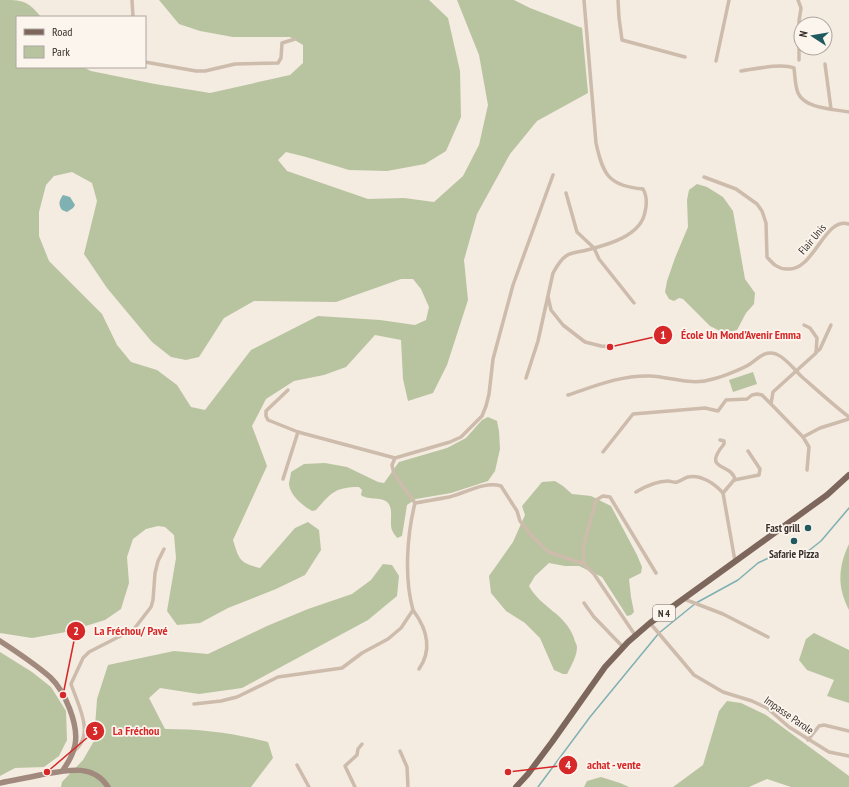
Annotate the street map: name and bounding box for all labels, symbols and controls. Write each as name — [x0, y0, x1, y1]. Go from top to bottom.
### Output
legend — [16, 16, 146, 68]
north arrow — [793, 16, 833, 56]
text: Road — [52, 24, 72, 39]
text: N — [796, 30, 811, 38]
text: Park — [52, 44, 70, 59]
street label: Flair Unis — [795, 221, 829, 257]
callout: École Un Mond'Avenir Emma — [653, 323, 809, 347]
text: 1 — [660, 327, 666, 342]
text: École Un Mond'Avenir Emma — [681, 327, 801, 342]
place label: Fast grill — [766, 521, 800, 535]
marker: Fast grill — [803, 523, 813, 533]
marker: Safarie Pizza — [789, 536, 799, 546]
place label: Safarie Pizza — [769, 547, 820, 561]
road number: N 4 — [653, 605, 675, 621]
callout: La Fréchou/ Pavé — [66, 619, 175, 643]
text: 2 — [73, 623, 79, 638]
text: La Fréchou/ Pavé — [94, 623, 168, 638]
street label: Impasse Parole — [762, 693, 817, 737]
callout: La Fréchou — [85, 719, 168, 743]
text: 3 — [92, 723, 98, 738]
text: La Fréchou — [113, 723, 159, 738]
callout: achat - vente — [558, 753, 649, 777]
text: 4 — [565, 757, 571, 772]
text: achat - vente — [587, 757, 641, 772]

